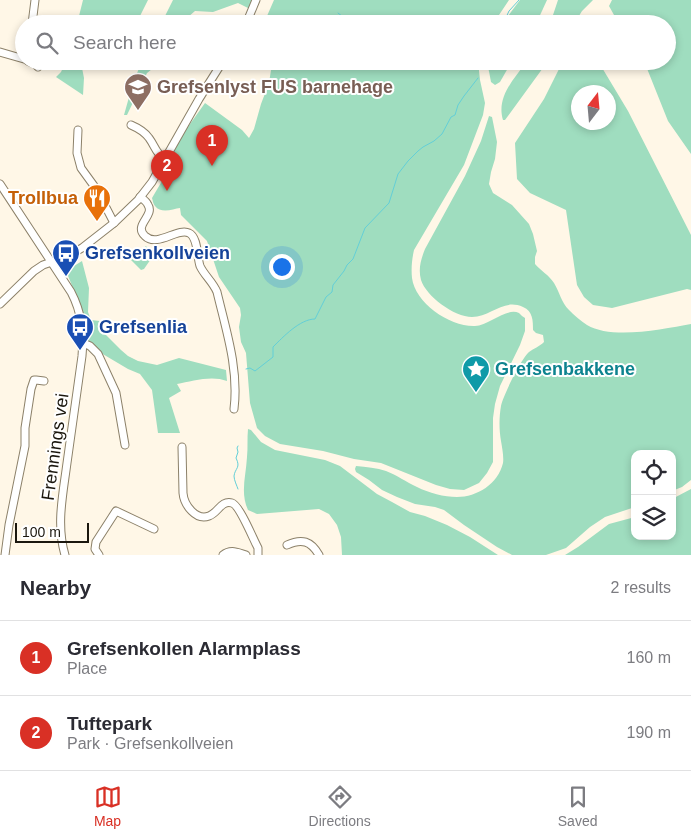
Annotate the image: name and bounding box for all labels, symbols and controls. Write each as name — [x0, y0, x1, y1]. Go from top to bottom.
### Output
search box — [15, 15, 676, 70]
icon: search — [33, 29, 61, 57]
text: Search here — [73, 32, 177, 53]
school or university icon: Grefsenlyst FUS barnehage — [123, 72, 153, 111]
place label: Grefsenlyst FUS barnehage — [157, 77, 393, 97]
north arrow — [571, 85, 616, 130]
pin: 1 — [196, 125, 228, 166]
pin: 2 — [151, 150, 183, 191]
restaurant icon: Trollbua — [82, 183, 112, 222]
place label: Trollbua — [8, 188, 79, 208]
bus stop icon: Grefsenkollveien — [51, 238, 81, 277]
place label: Grefsenkollveien — [85, 243, 230, 263]
your location — [269, 254, 295, 280]
bus stop icon: Grefsenlia — [65, 312, 95, 351]
place label: Grefsenlia — [99, 317, 188, 337]
place icon: Grefsenbakkene — [461, 354, 491, 393]
place label: Grefsenbakkene — [495, 359, 635, 379]
street label: Frennings vei — [38, 392, 72, 502]
map controls — [631, 450, 676, 540]
button: locate — [631, 450, 676, 495]
button: layers — [631, 495, 676, 540]
scale bar — [15, 520, 89, 543]
text: 100 m — [22, 524, 61, 540]
text: Nearby — [20, 576, 91, 599]
text: 2 results — [611, 579, 671, 596]
text: Grefsenkollen Alarmplass — [67, 638, 301, 659]
text: 1 — [32, 649, 40, 666]
text: 160 m — [627, 649, 671, 666]
text: Place — [67, 660, 107, 677]
text: Tuftepark — [67, 713, 152, 734]
text: 2 — [32, 724, 40, 741]
text: 190 m — [627, 724, 671, 741]
text: Park · Grefsenkollveien — [67, 735, 233, 752]
tab: Map — [94, 783, 122, 829]
tab: Directions — [309, 783, 371, 829]
tab: Saved — [558, 783, 597, 829]

